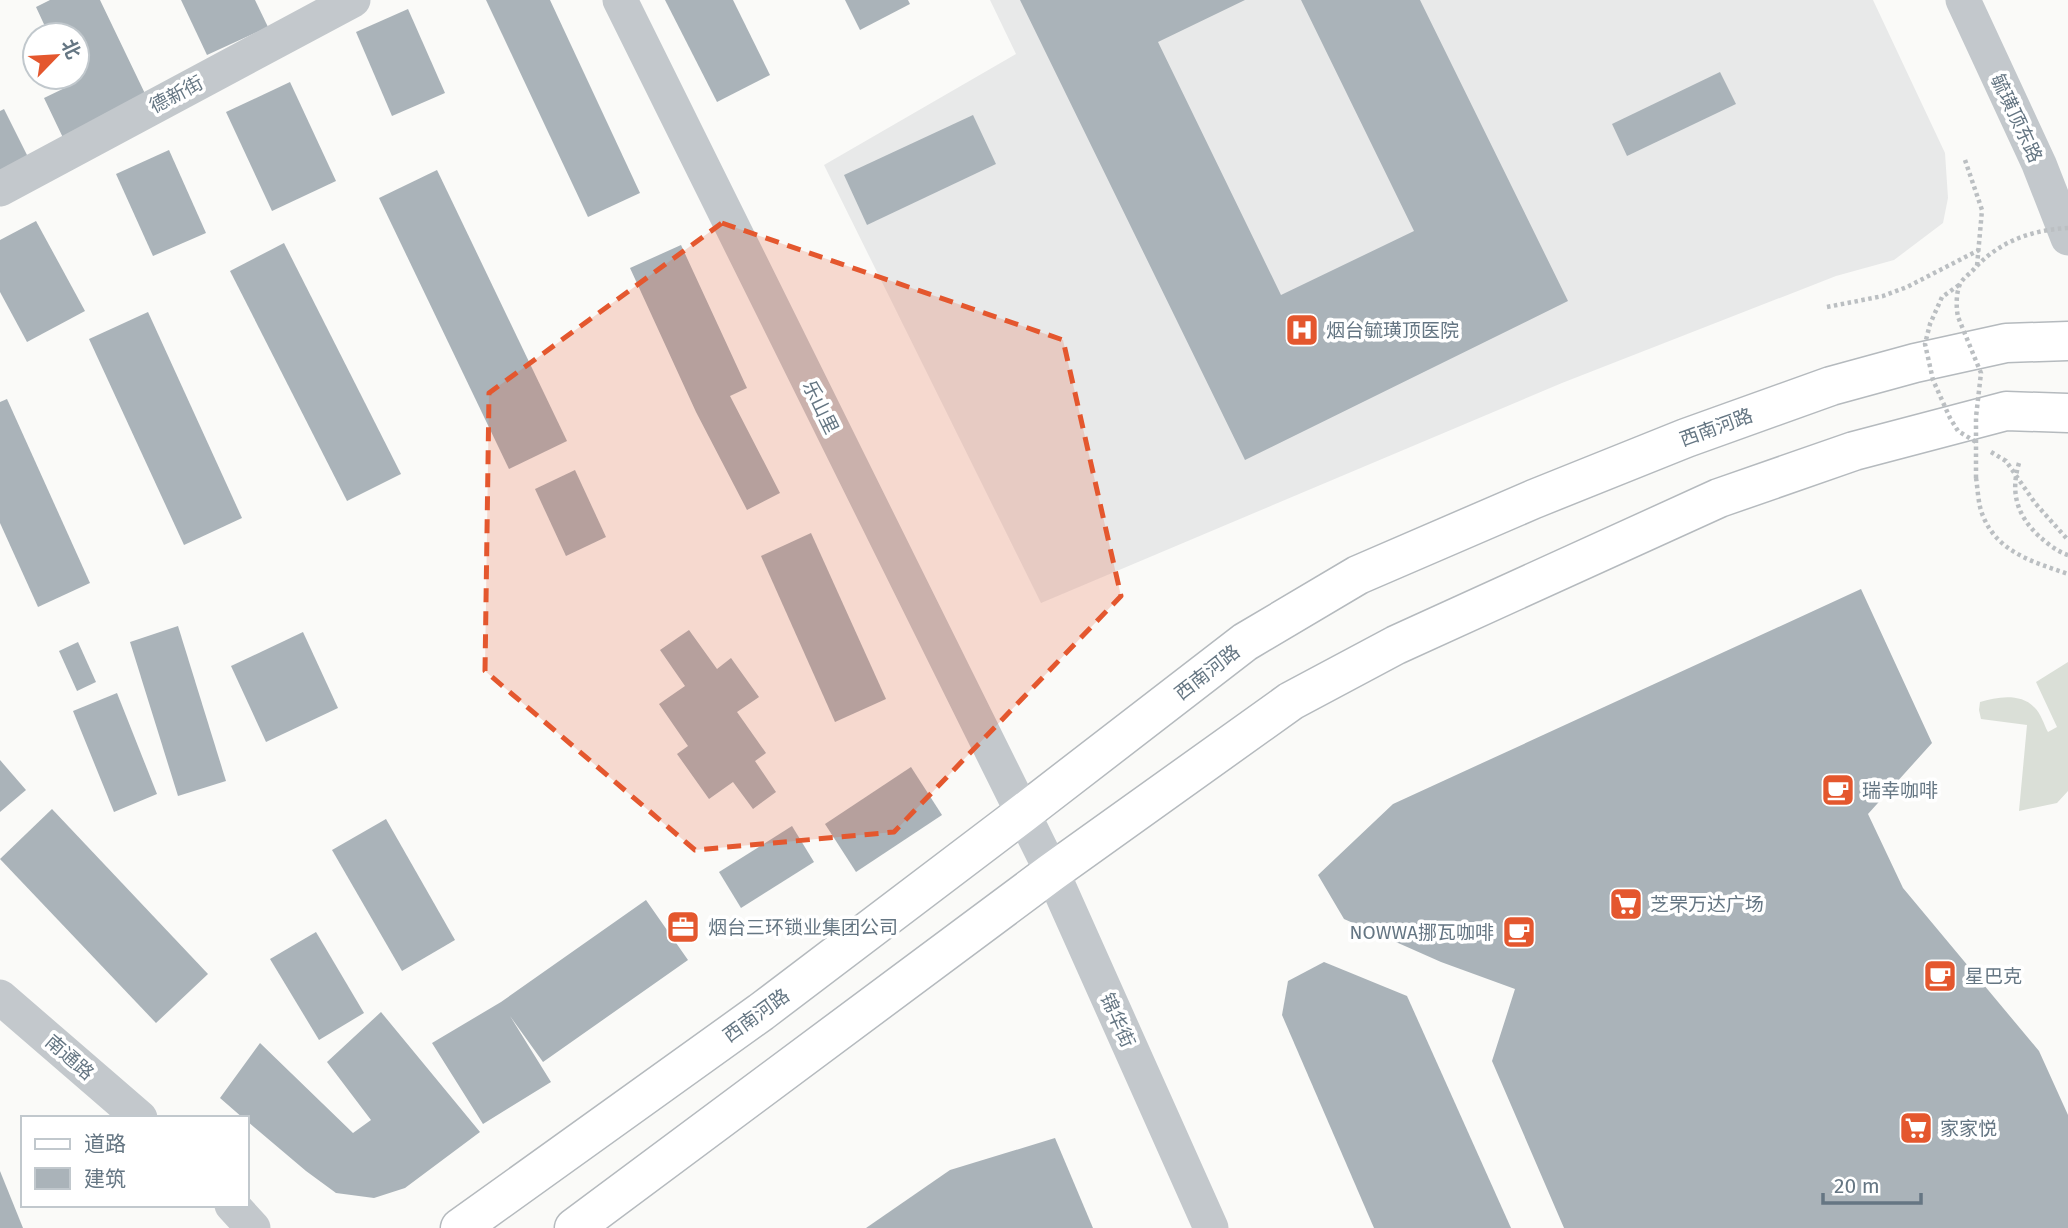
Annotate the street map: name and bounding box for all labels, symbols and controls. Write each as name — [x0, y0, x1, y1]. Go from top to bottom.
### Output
north arrow — [21, 21, 91, 91]
text: 北 — [57, 36, 85, 63]
street label: 毓璜顶东路 — [1986, 70, 2047, 166]
street label: 德新街 — [146, 71, 207, 118]
hospital icon: 烟台毓璜顶医院 — [1283, 311, 1321, 349]
place label: 烟台毓璜顶医院 — [1326, 319, 1459, 342]
street label: 乐山里 — [798, 377, 843, 438]
street label: 西南河路 — [1677, 404, 1756, 451]
street label: 西南河路 — [1170, 640, 1244, 705]
cafe icon: 瑞幸咖啡 — [1819, 771, 1857, 809]
place label: 瑞幸咖啡 — [1862, 779, 1938, 802]
supermarket icon: 芝罘万达广场 — [1607, 885, 1645, 923]
place label: 芝罘万达广场 — [1650, 893, 1764, 916]
office icon: 烟台三环锁业集团公司 — [664, 908, 702, 946]
cafe icon: NOWWA挪瓦咖啡 — [1500, 913, 1538, 951]
place label: 烟台三环锁业集团公司 — [708, 916, 898, 939]
place label: NOWWA挪瓦咖啡 — [1350, 921, 1494, 944]
cafe icon: 星巴克 — [1921, 957, 1959, 995]
place label: 星巴克 — [1965, 965, 2022, 988]
street label: 西南河路 — [719, 984, 794, 1047]
street label: 锦华街 — [1095, 989, 1140, 1051]
street label: 南通路 — [41, 1030, 99, 1085]
supermarket icon: 家家悦 — [1897, 1109, 1935, 1147]
legend — [21, 1116, 248, 1207]
place label: 家家悦 — [1940, 1117, 1997, 1140]
text: 道路 — [84, 1131, 126, 1157]
scale bar — [1823, 1162, 1921, 1206]
text: 建筑 — [84, 1166, 126, 1192]
text: 20 m — [1834, 1173, 1880, 1199]

